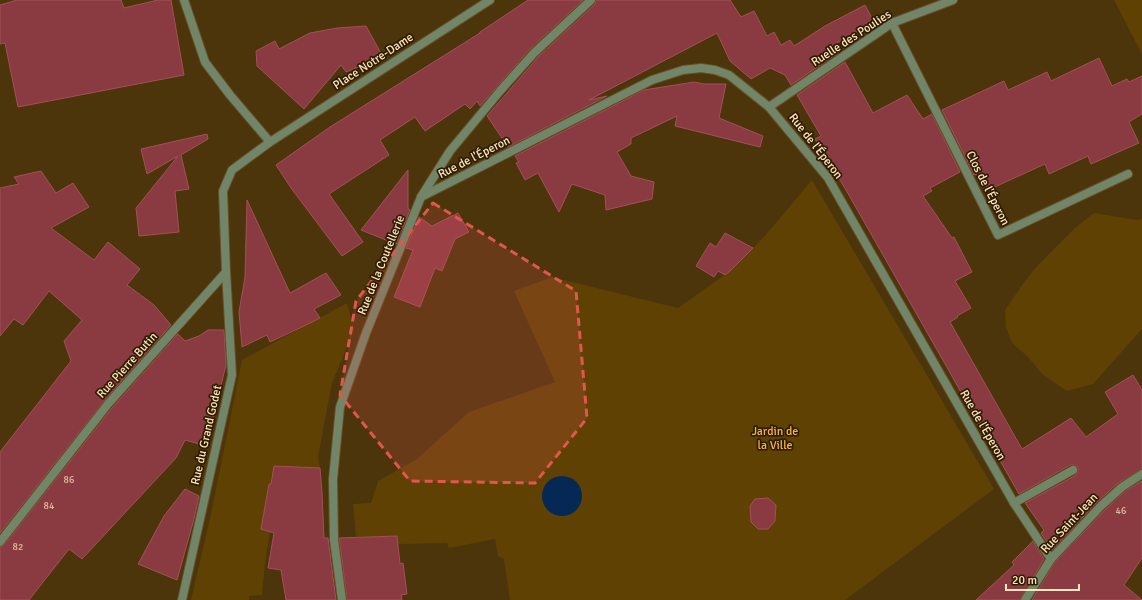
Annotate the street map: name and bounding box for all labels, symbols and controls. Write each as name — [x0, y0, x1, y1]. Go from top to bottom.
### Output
street label: Ruelle des Poulies — [808, 7, 894, 70]
street label: Place Notre-Dame — [330, 30, 416, 93]
street label: Rue de l'Éperon — [785, 111, 846, 182]
street label: Rue de l'Éperon — [436, 133, 513, 182]
street label: Clos de l'Éperon — [962, 148, 1013, 228]
street label: Rue de la Coutellerie — [355, 213, 408, 317]
street label: Rue Pierre Butin — [94, 329, 161, 401]
street label: Rue du Grand Godet — [188, 384, 225, 486]
street label: Rue de l'Éperon — [956, 387, 1009, 463]
park label: Jardin de la Ville — [752, 424, 798, 453]
house number: 86 — [64, 474, 74, 486]
street label: Rue Saint-Jean — [1038, 490, 1101, 557]
house number: 84 — [44, 500, 55, 512]
house number: 46 — [1116, 505, 1126, 517]
house number: 82 — [13, 541, 23, 553]
scale bar — [1006, 566, 1079, 592]
text: 20 m — [1012, 573, 1037, 588]

